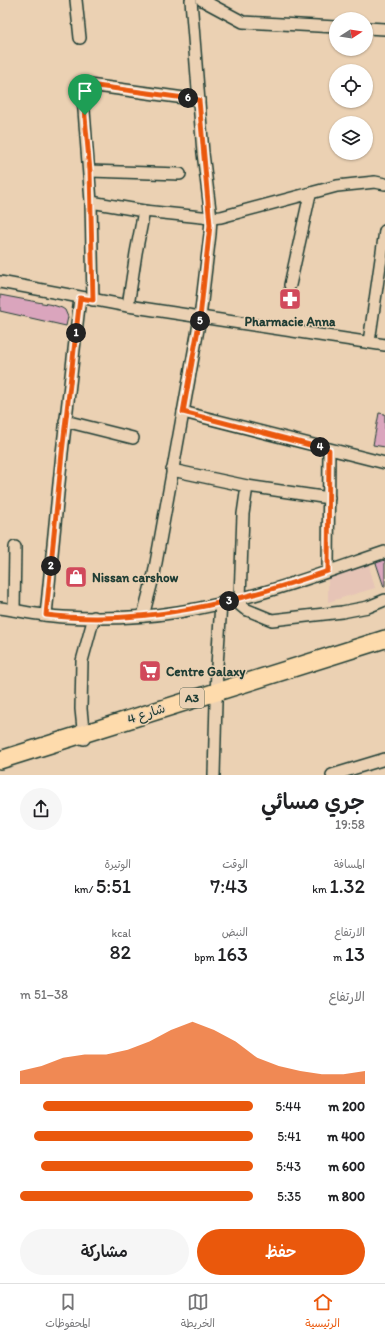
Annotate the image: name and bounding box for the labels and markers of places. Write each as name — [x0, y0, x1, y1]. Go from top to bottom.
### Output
pin — [68, 74, 102, 115]
pin: 6 — [178, 88, 198, 108]
pharmacy icon: Pharmacie Anna — [277, 286, 303, 312]
pin: 5 — [190, 311, 210, 331]
place label: Pharmacie Anna — [245, 314, 336, 329]
pin: 1 — [66, 323, 86, 343]
pin: 4 — [310, 437, 330, 457]
pin: 2 — [41, 556, 61, 576]
shop icon: Nissan carshow — [63, 564, 89, 590]
place label: Nissan carshow — [92, 570, 179, 585]
pin: 3 — [219, 591, 239, 611]
supermarket icon: Centre Galaxy — [137, 658, 163, 684]
place label: Centre Galaxy — [166, 664, 246, 680]

